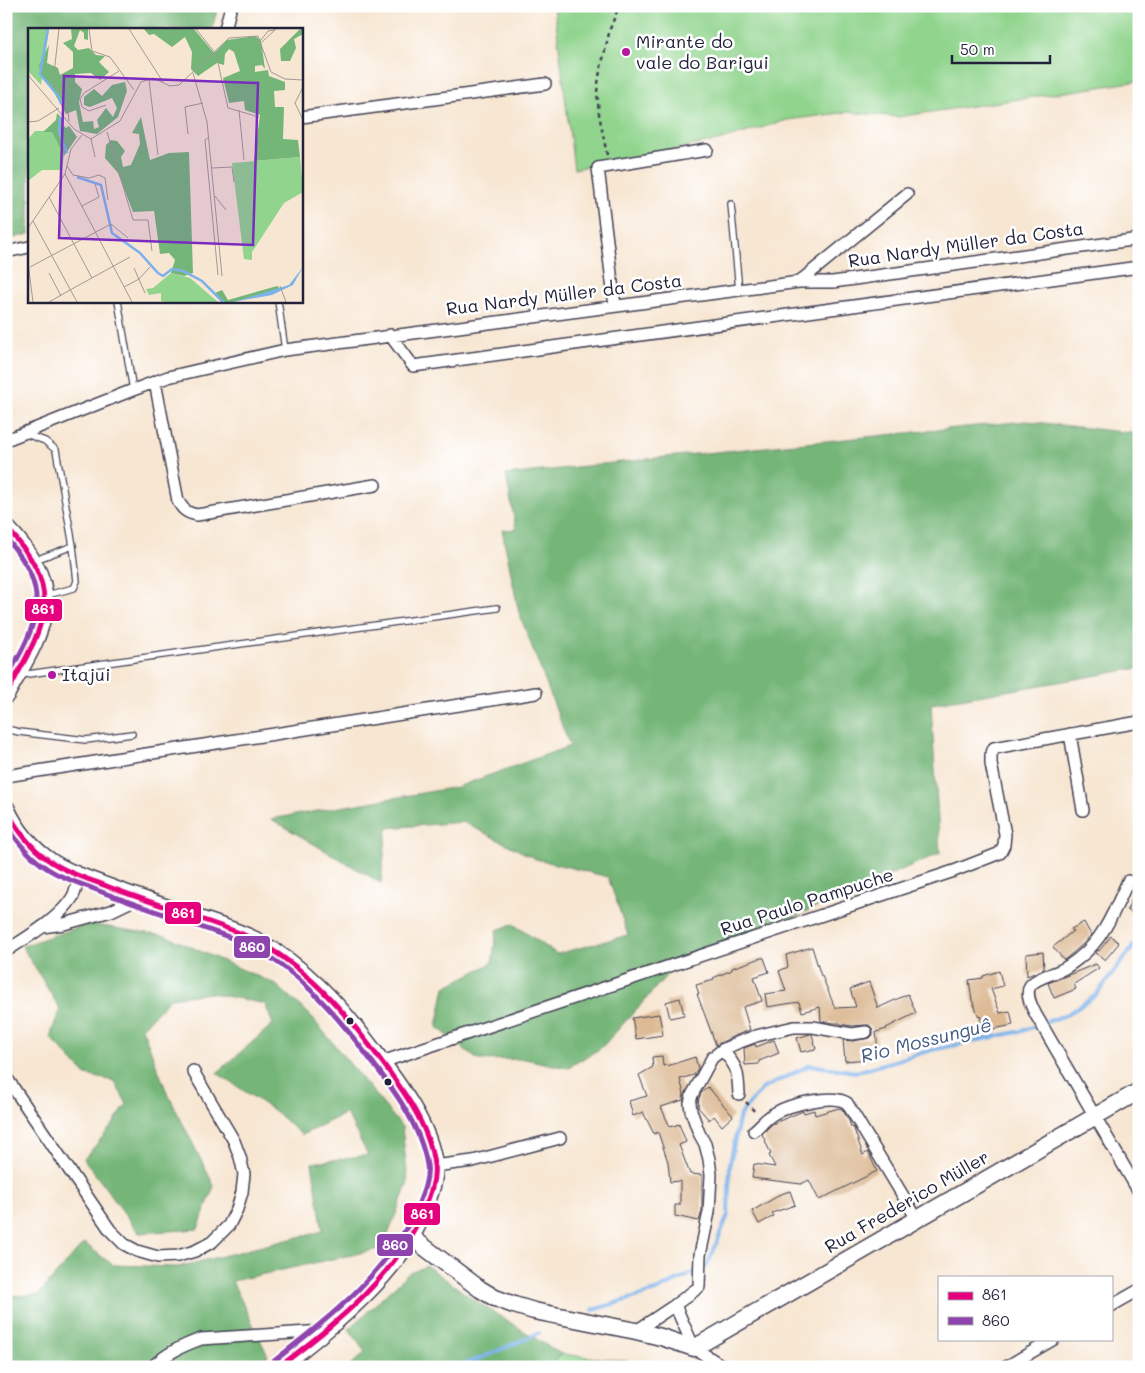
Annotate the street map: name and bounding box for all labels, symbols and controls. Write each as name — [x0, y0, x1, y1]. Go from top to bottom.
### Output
inset map — [28, 28, 302, 302]
place label: Mirante do vale do Barigui — [636, 29, 769, 74]
scale bar — [952, 32, 1050, 64]
text: 50 m — [960, 39, 995, 59]
marker: Mirante do vale do Barigui — [620, 46, 632, 58]
street label: Rua Nardy Müller da Costa — [847, 216, 1085, 272]
street label: Rua Nardy Müller da Costa — [445, 268, 683, 320]
line badge: 861 — [24, 598, 63, 622]
text: 861 — [31, 599, 55, 618]
place label: Itajui — [62, 662, 110, 686]
marker: Itajui — [46, 669, 58, 681]
street label: Rua Paulo Pampuche — [717, 862, 896, 940]
line badge: 861 — [164, 901, 202, 925]
text: 861 — [171, 903, 195, 922]
line badge: 860 — [233, 935, 271, 959]
text: 860 — [239, 937, 265, 956]
water label: Rio Mossunguê — [858, 1011, 994, 1068]
unlabelled marker — [345, 1016, 355, 1026]
unlabelled marker — [383, 1077, 393, 1087]
street label: Rua Frederico Müller — [820, 1144, 993, 1258]
line badge: 861 — [403, 1202, 441, 1226]
text: 861 — [410, 1204, 434, 1223]
line badge: 860 — [376, 1233, 414, 1257]
text: 860 — [382, 1235, 408, 1254]
legend — [938, 1276, 1112, 1340]
text: 861 — [982, 1284, 1007, 1304]
text: 860 — [982, 1310, 1009, 1330]

